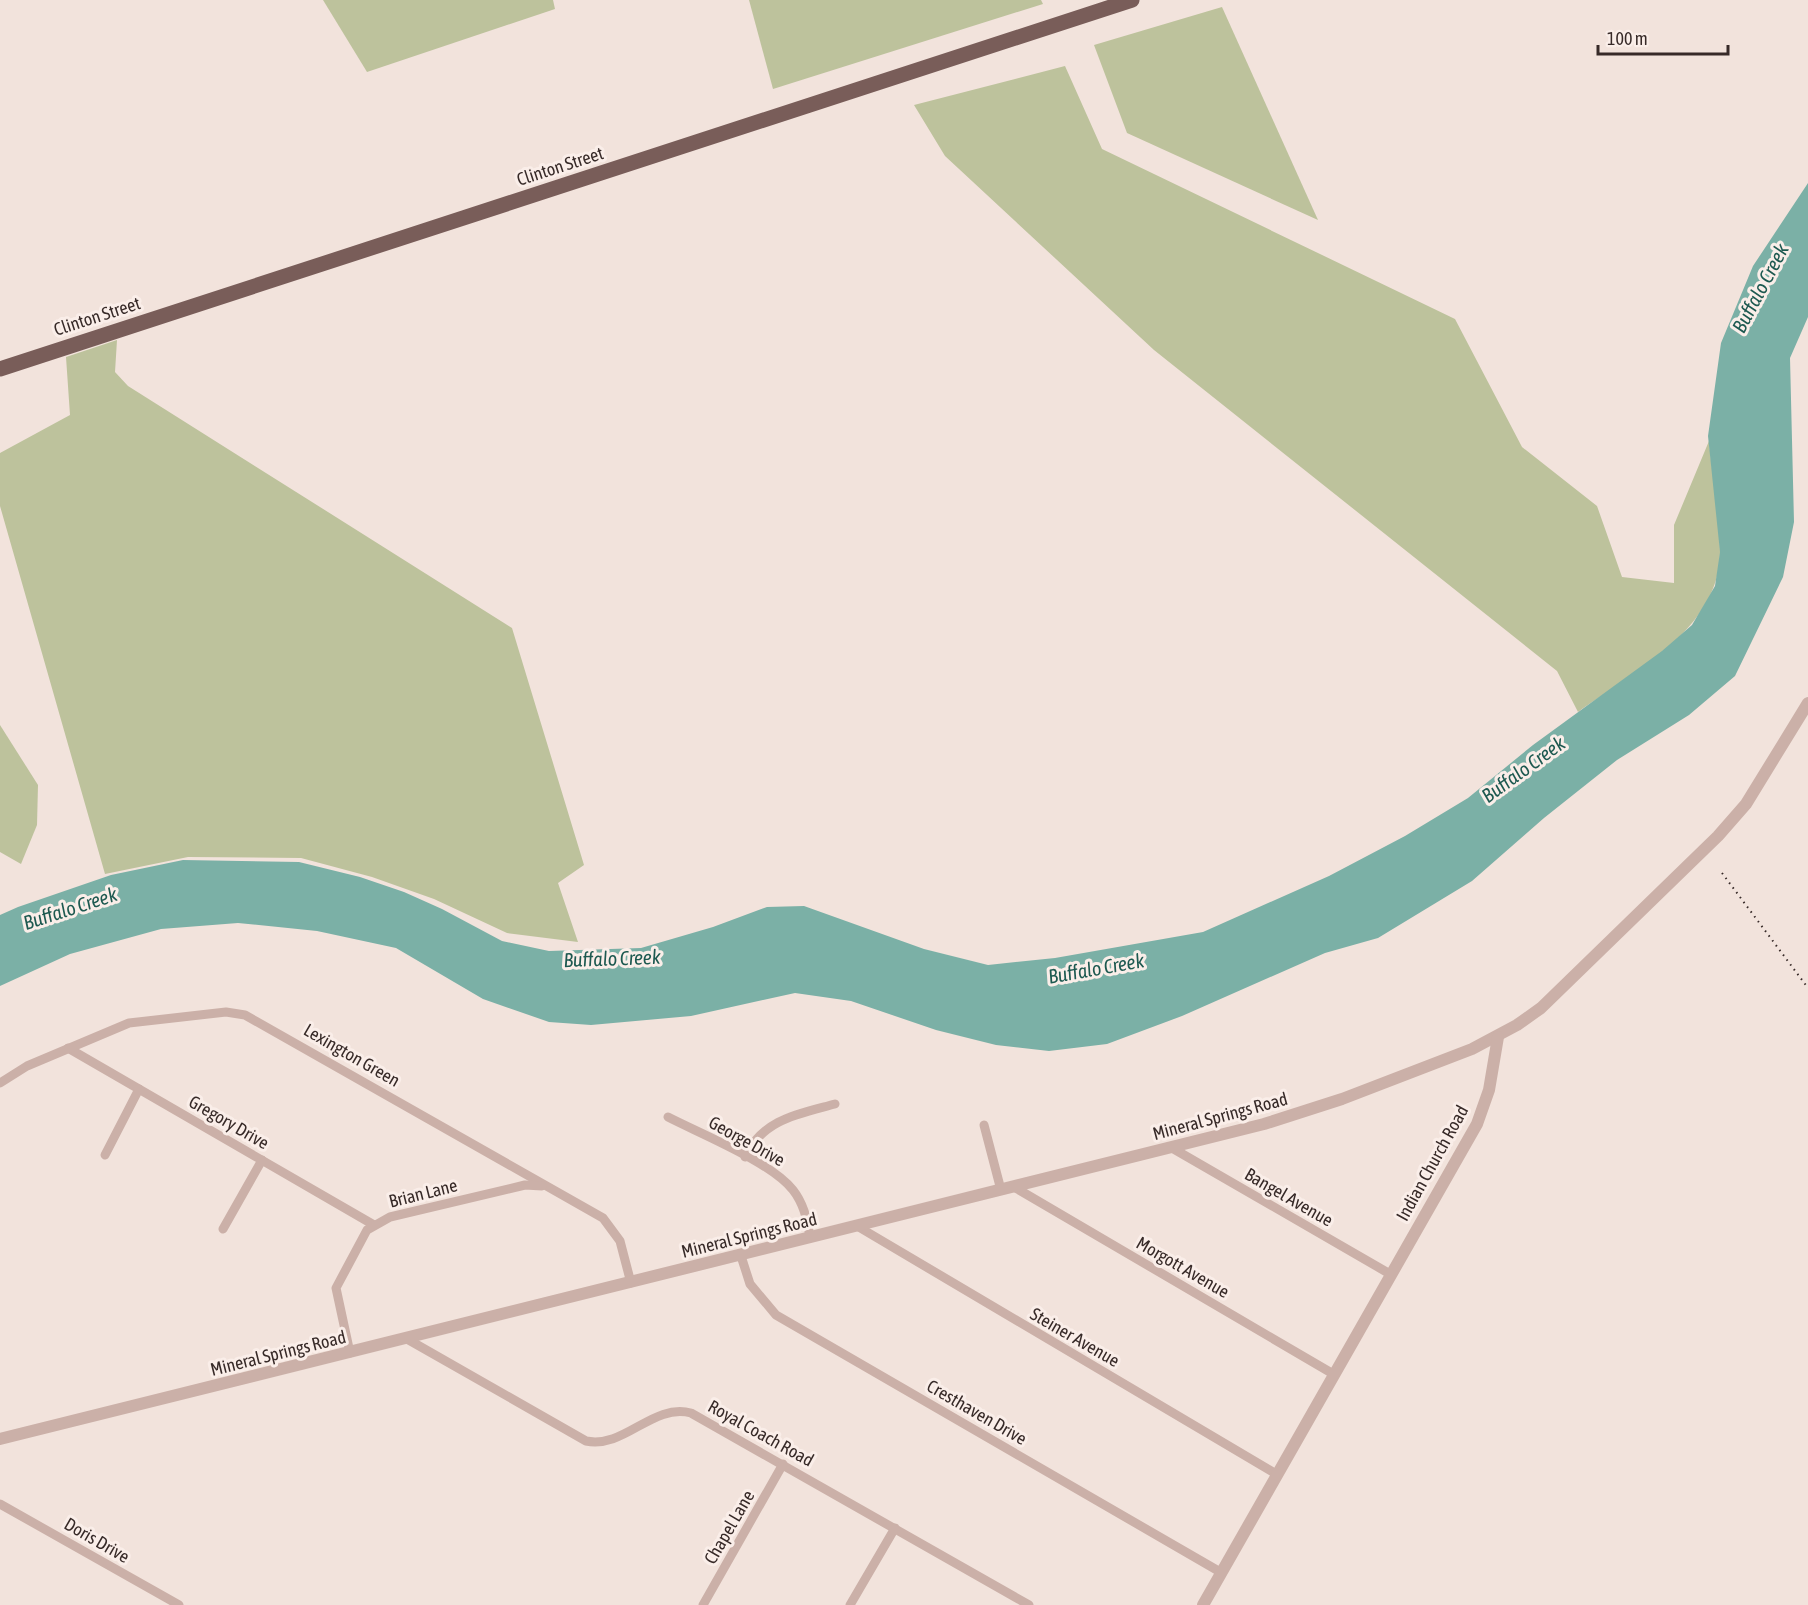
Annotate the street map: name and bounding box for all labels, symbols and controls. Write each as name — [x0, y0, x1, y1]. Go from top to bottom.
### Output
scale bar — [1598, 18, 1728, 56]
text: 100 m — [1607, 28, 1648, 49]
street label: Clinton Street — [514, 142, 606, 190]
water label: Buffalo Creek — [1727, 239, 1793, 336]
street label: Clinton Street — [51, 292, 143, 340]
water label: Buffalo Creek — [1477, 731, 1569, 807]
water label: Buffalo Creek — [20, 882, 120, 934]
water label: Buffalo Creek — [563, 945, 661, 971]
water label: Buffalo Creek — [1046, 948, 1146, 988]
street label: Lexington Green — [300, 1019, 404, 1091]
street label: Mineral Springs Road — [1150, 1088, 1290, 1144]
street label: Gregory Drive — [185, 1091, 273, 1153]
street label: Indian Church Road — [1392, 1102, 1472, 1224]
street label: George Drive — [705, 1111, 789, 1171]
street label: Bangel Avenue — [1241, 1163, 1337, 1231]
street label: Brian Lane — [387, 1174, 459, 1212]
street label: Mineral Springs Road — [679, 1208, 819, 1262]
street label: Morgott Avenue — [1133, 1232, 1233, 1302]
street label: Steiner Avenue — [1027, 1303, 1123, 1371]
street label: Mineral Springs Road — [208, 1326, 348, 1380]
street label: Cresthaven Drive — [923, 1375, 1031, 1449]
street label: Royal Coach Road — [705, 1395, 817, 1471]
street label: Chapel Lane — [700, 1487, 758, 1567]
street label: Doris Drive — [61, 1513, 133, 1567]

